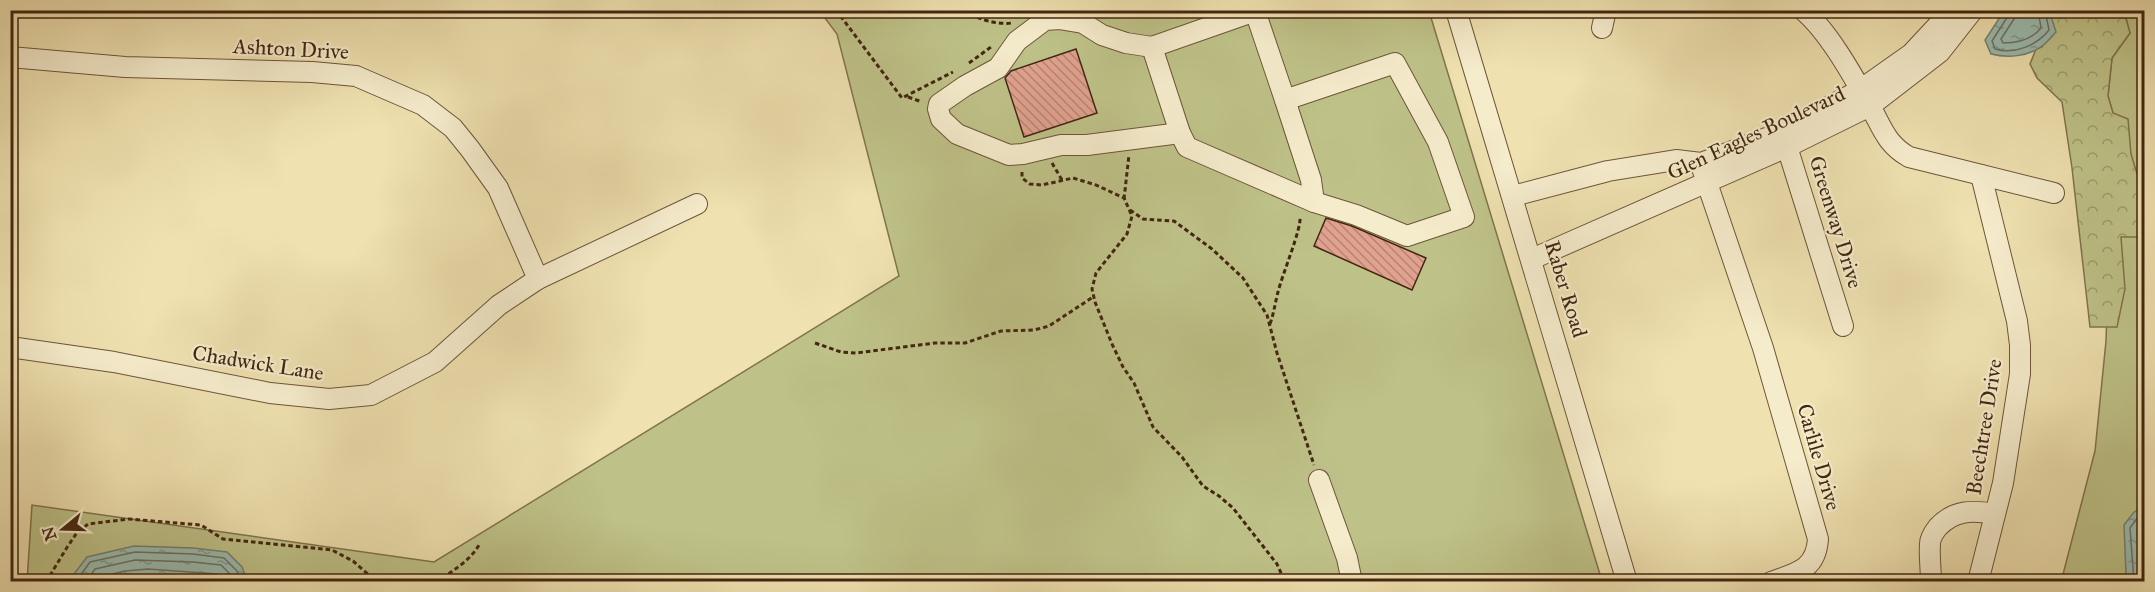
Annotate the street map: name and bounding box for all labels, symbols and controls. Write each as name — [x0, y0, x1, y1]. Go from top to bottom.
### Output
street label: Ashton Drive — [231, 33, 350, 65]
street label: Glen Eagles Boulevard — [1663, 80, 1849, 186]
street label: Greenway Drive — [1804, 153, 1869, 292]
street label: Raber Road — [1539, 238, 1593, 341]
street label: Chadwick Lane — [191, 340, 326, 386]
street label: Beechtree Drive — [1960, 357, 2008, 497]
street label: Carlile Drive — [1791, 401, 1847, 514]
north arrow — [33, 499, 93, 559]
text: N — [38, 524, 60, 543]

